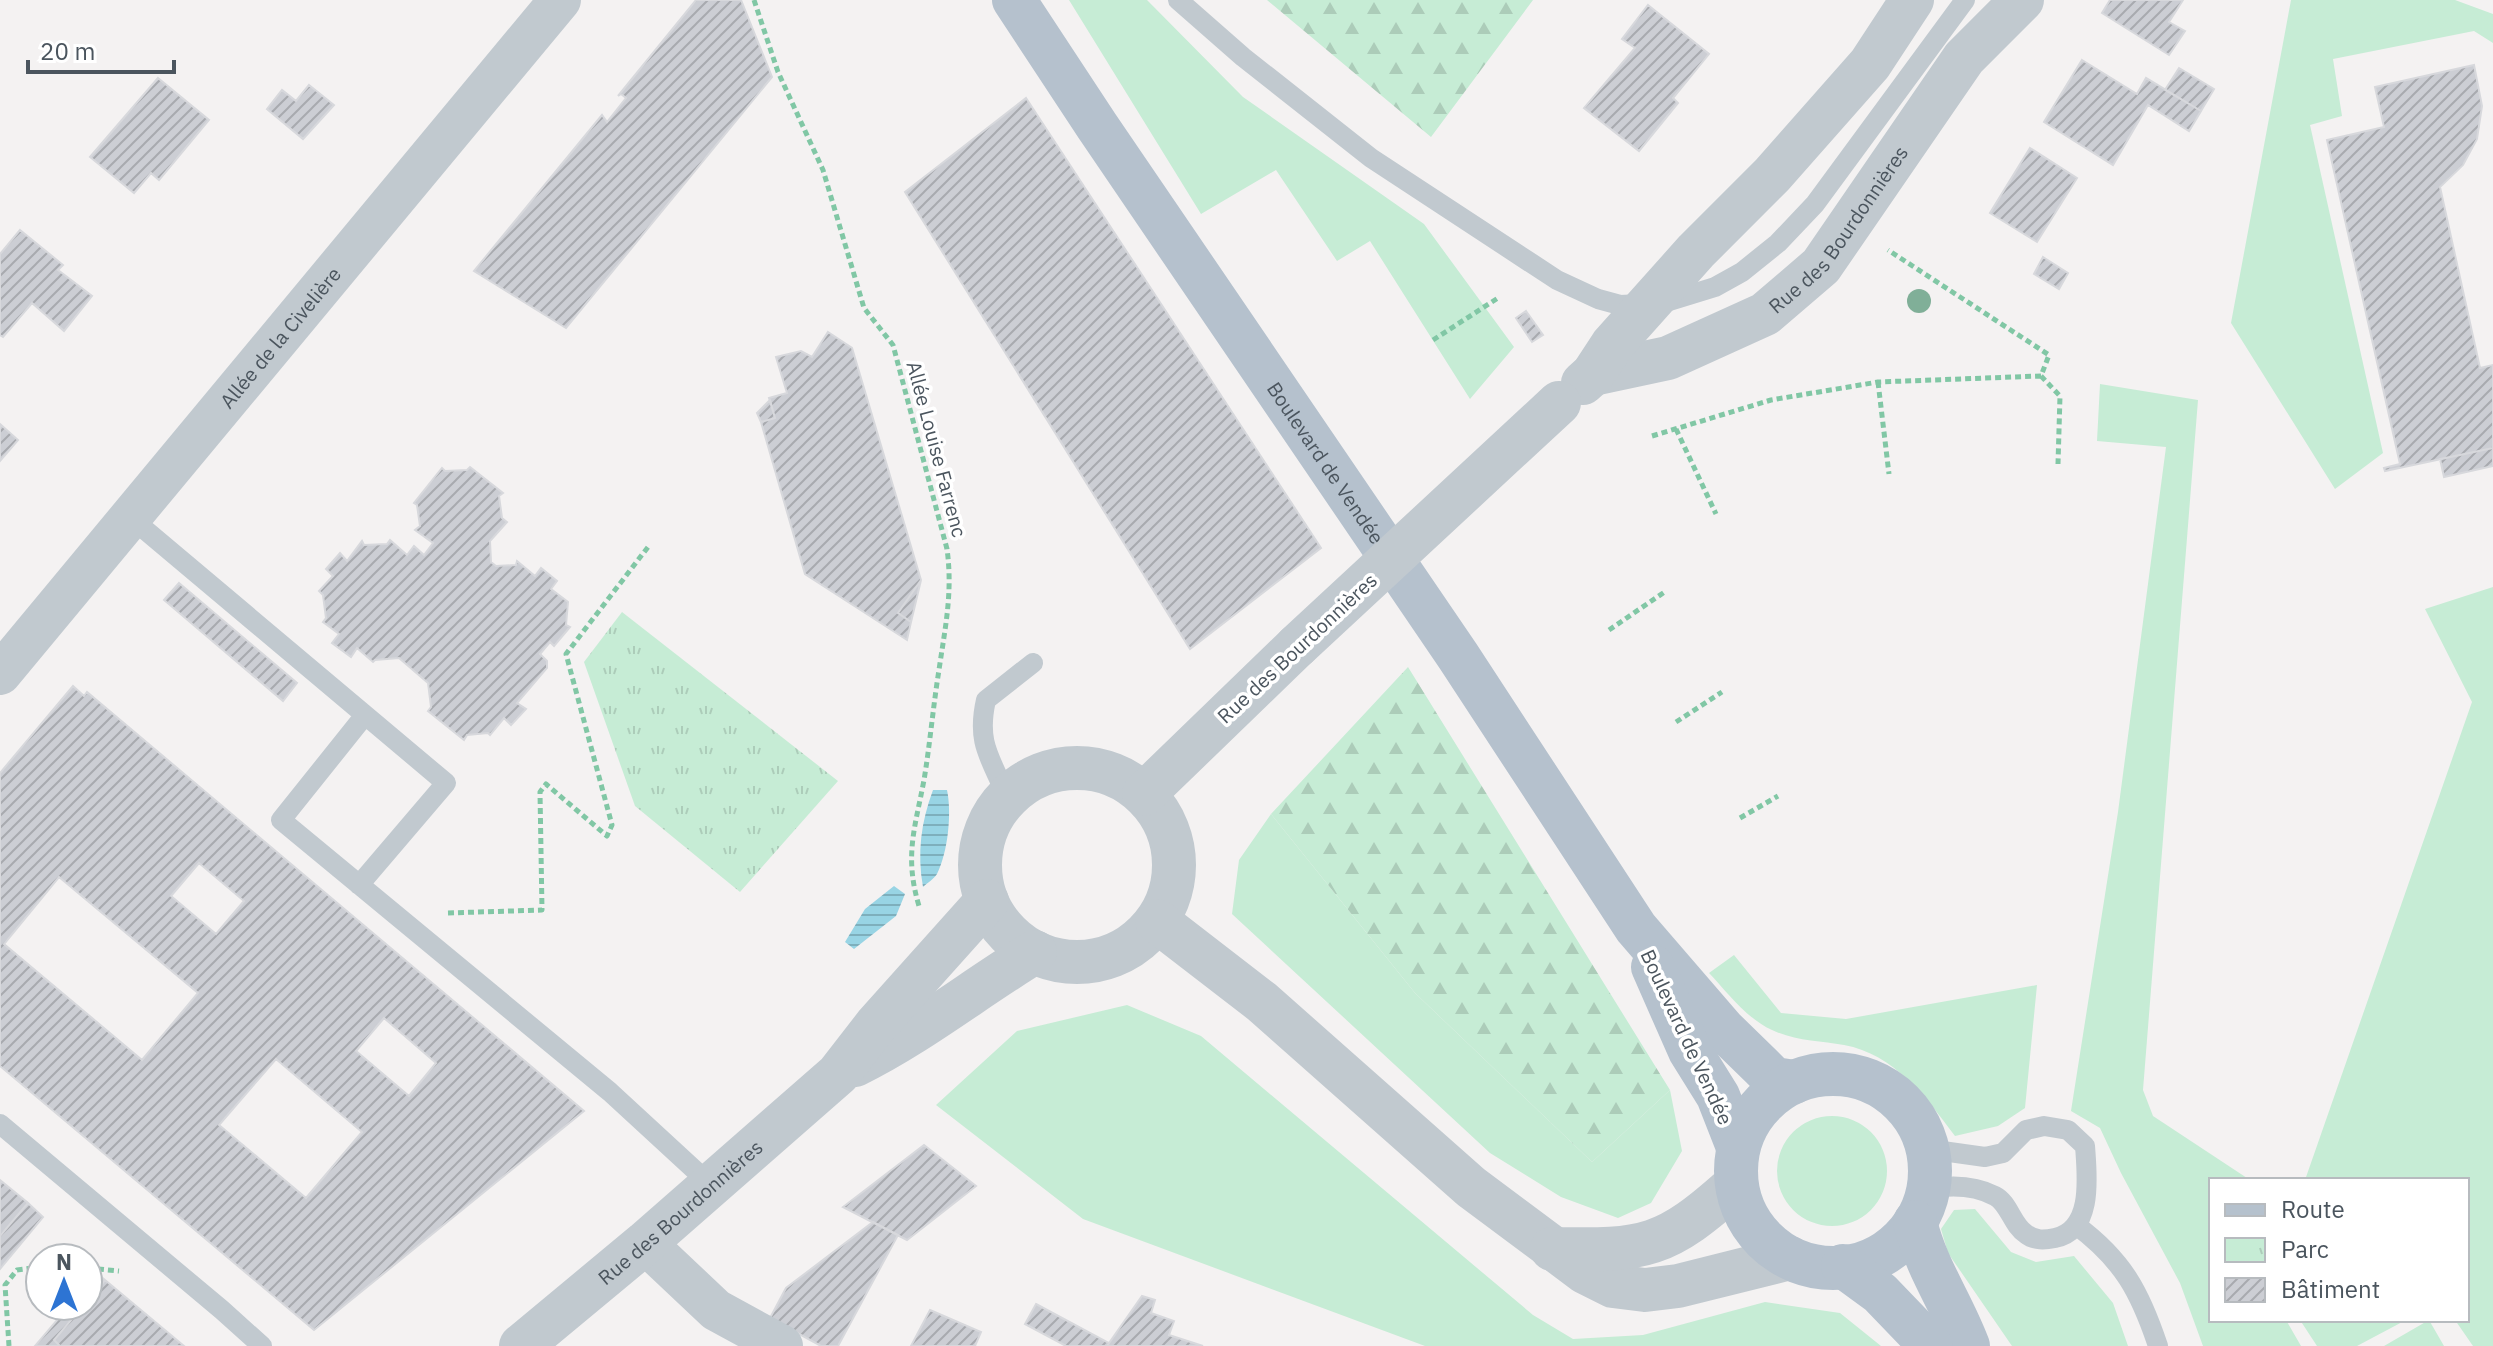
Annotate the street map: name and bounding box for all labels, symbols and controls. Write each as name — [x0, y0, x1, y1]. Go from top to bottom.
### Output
scale bar — [28, 24, 174, 74]
text: 20 m — [40, 35, 95, 67]
street label: Rue des Bourdonnières — [1762, 140, 1914, 319]
street label: Allée de la Civelière — [213, 261, 347, 414]
street label: Allée Louise Farrenc — [901, 358, 973, 540]
street label: Boulevard de Vendée — [1261, 376, 1391, 549]
street label: Rue des Bourdonnières — [1211, 567, 1383, 729]
street label: Boulevard de Vendée — [1635, 945, 1740, 1129]
street label: Rue des Bourdonnières — [592, 1133, 768, 1290]
legend — [2209, 1178, 2469, 1322]
text: Route — [2281, 1193, 2345, 1225]
text: Parc — [2281, 1233, 2329, 1265]
north arrow — [24, 1242, 104, 1322]
text: N — [56, 1247, 72, 1276]
text: Bâtiment — [2281, 1273, 2380, 1305]

